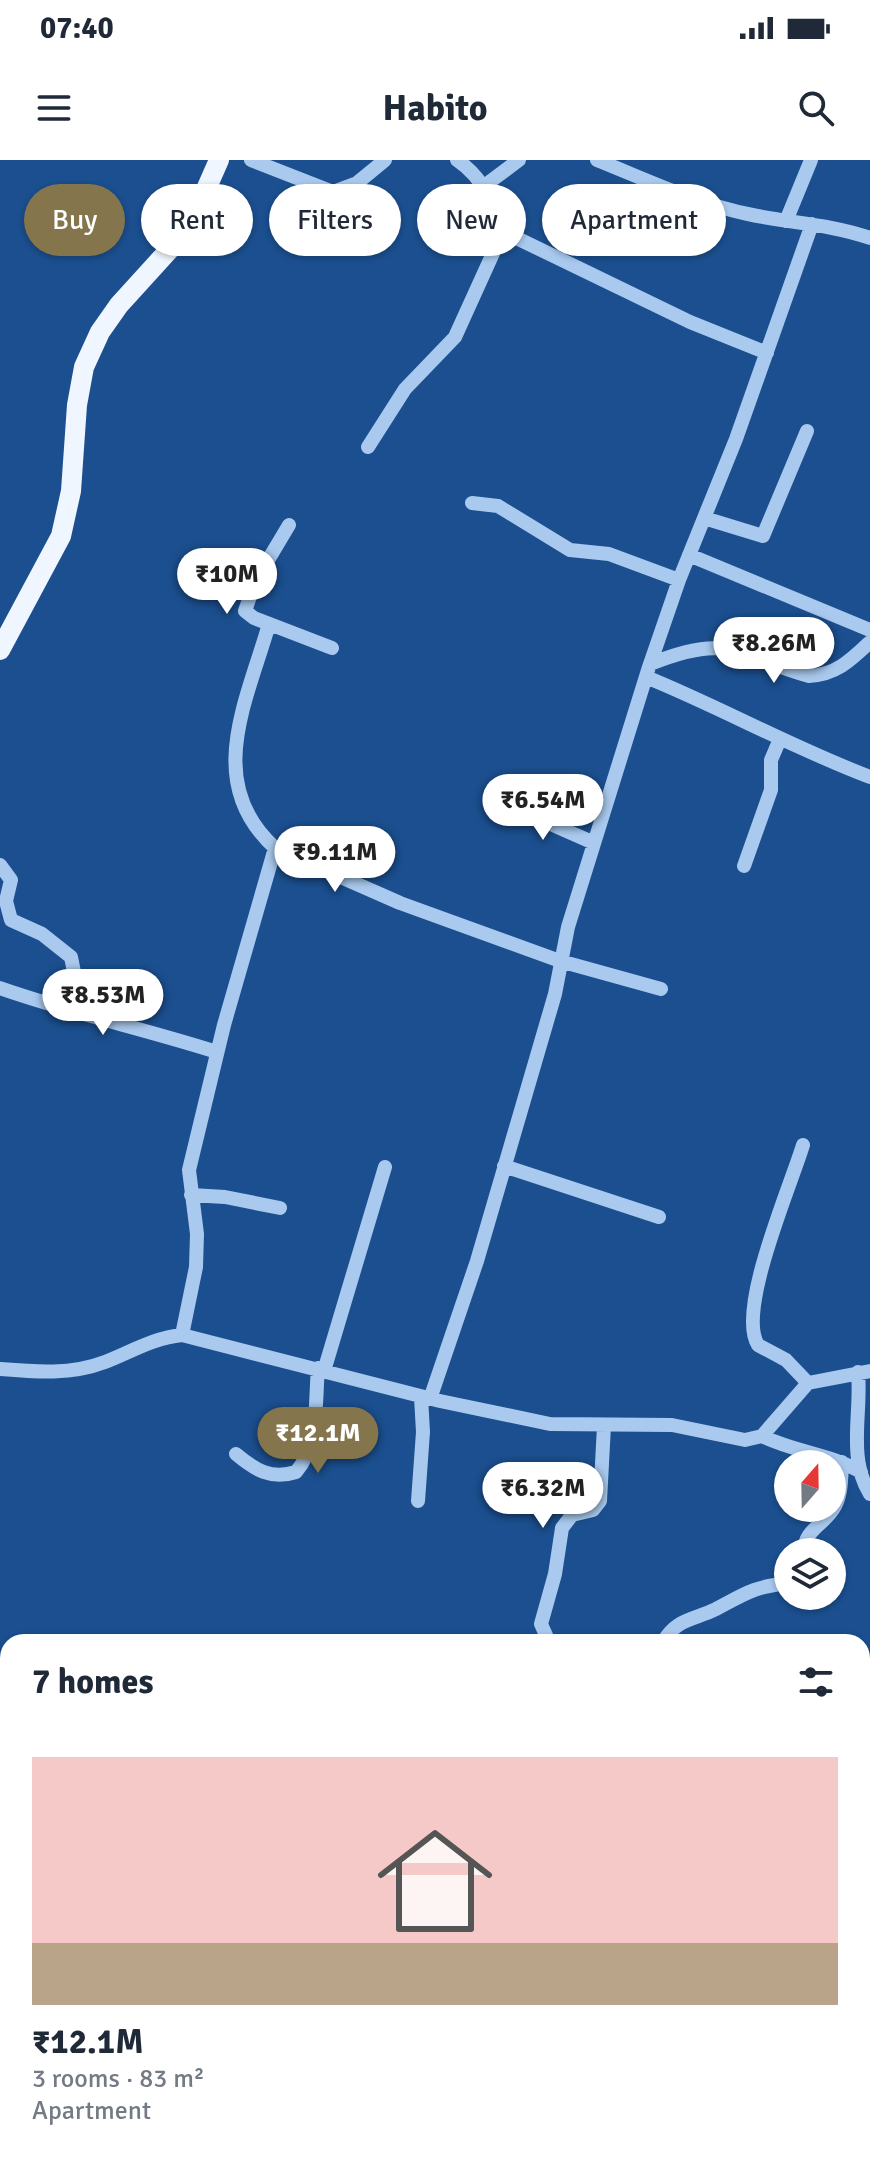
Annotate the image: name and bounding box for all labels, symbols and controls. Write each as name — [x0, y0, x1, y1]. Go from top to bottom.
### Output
text: 07:40 — [40, 10, 114, 47]
icon: menu — [32, 86, 76, 130]
text: Habito — [383, 86, 488, 131]
icon: search — [794, 86, 838, 130]
chip: Buy — [24, 184, 125, 256]
chip: Rent — [141, 184, 253, 256]
chip: Filters — [269, 184, 401, 256]
chip: New — [417, 184, 526, 256]
chip: Apartment — [542, 184, 726, 256]
pin: ₹10M — [180, 548, 274, 616]
text: ₹10M — [195, 558, 259, 590]
pin: ₹8.26M — [709, 617, 839, 685]
text: ₹8.26M — [731, 627, 817, 659]
pin: ₹6.54M — [478, 774, 608, 842]
text: ₹6.54M — [500, 784, 586, 816]
pin: ₹9.11M — [270, 826, 400, 894]
text: ₹9.11M — [292, 836, 378, 868]
pin: ₹8.53M — [38, 969, 168, 1037]
text: ₹8.53M — [60, 979, 146, 1011]
pin: ₹12.1M — [253, 1407, 383, 1475]
text: ₹12.1M — [275, 1417, 361, 1449]
north arrow — [774, 1450, 846, 1522]
map controls — [774, 1450, 846, 1610]
pin: ₹6.32M — [478, 1462, 608, 1530]
text: ₹6.32M — [500, 1472, 586, 1504]
button: layers — [774, 1538, 846, 1610]
icon: filters — [794, 1660, 838, 1704]
text: 7 homes — [32, 1661, 153, 1703]
icon: home — [363, 1809, 507, 1953]
text: ₹12.1M — [32, 2021, 144, 2063]
text: 3 rooms · 83 m² — [32, 2063, 205, 2095]
text: Apartment — [32, 2095, 151, 2127]

